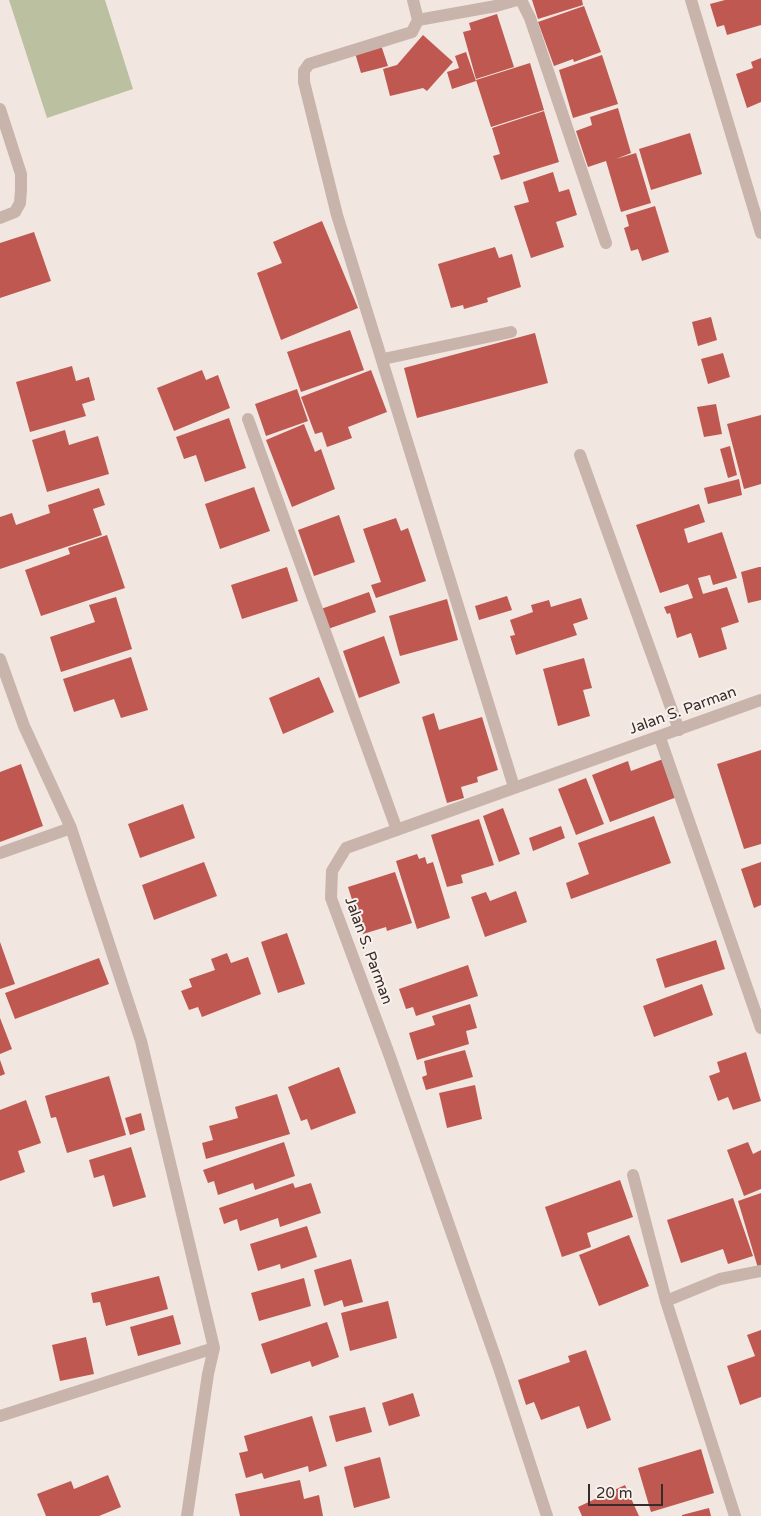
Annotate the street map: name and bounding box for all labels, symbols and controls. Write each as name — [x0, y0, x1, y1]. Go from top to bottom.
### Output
street label: Jalan S. Parman — [627, 683, 739, 739]
street label: Jalan S. Parman — [340, 895, 396, 1007]
scale bar — [591, 1474, 666, 1506]
text: 20 m — [596, 1484, 633, 1502]

